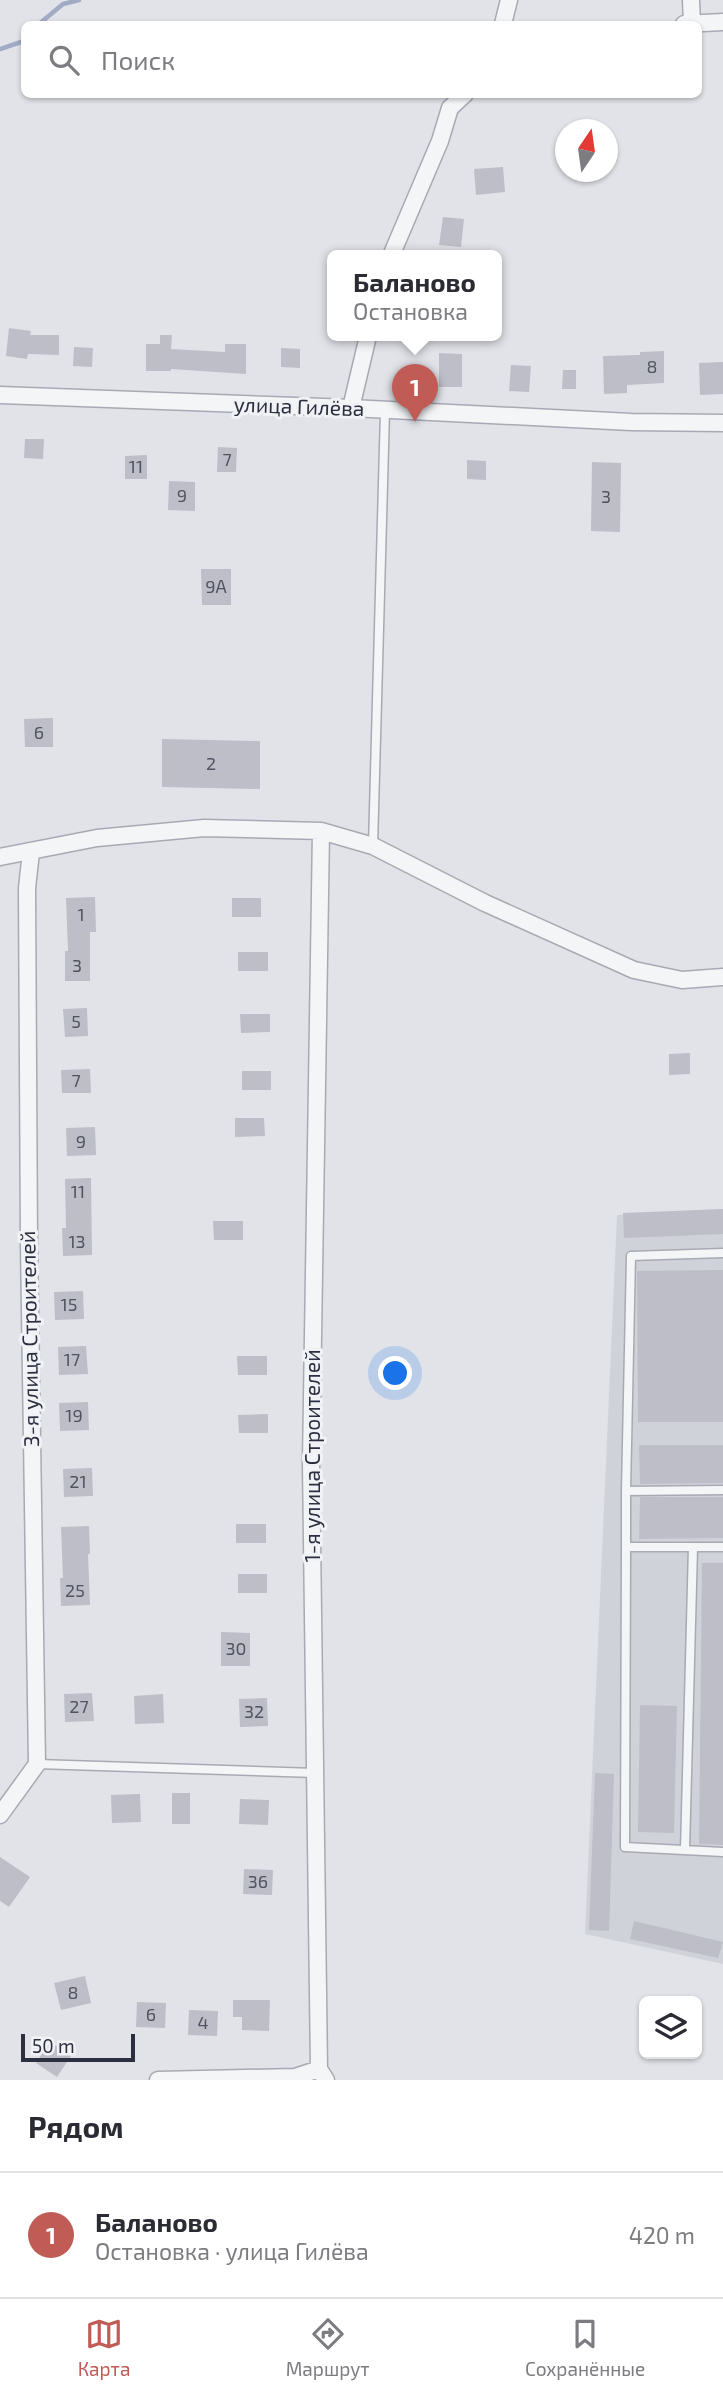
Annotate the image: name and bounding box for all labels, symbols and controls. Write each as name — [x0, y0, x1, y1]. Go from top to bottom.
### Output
search box — [21, 21, 702, 98]
icon: search — [45, 41, 83, 79]
text: Поиск — [101, 44, 175, 75]
north arrow — [555, 119, 618, 182]
popup — [327, 250, 502, 341]
text: Баланово — [353, 266, 476, 297]
text: Остановка — [353, 297, 468, 325]
house number: 8 — [647, 355, 657, 377]
pin: 1 — [392, 364, 438, 422]
street label: улица Гилёва — [233, 391, 365, 421]
house number: 7 — [222, 448, 232, 470]
house number: 11 — [129, 455, 143, 477]
house number: 9 — [177, 484, 187, 506]
house number: 3 — [601, 485, 611, 507]
house number: 9А — [205, 575, 228, 597]
house number: 6 — [34, 721, 44, 743]
house number: 2 — [206, 752, 216, 774]
house number: 1 — [77, 903, 85, 925]
house number: 3 — [72, 954, 82, 976]
house number: 5 — [71, 1010, 81, 1032]
house number: 7 — [71, 1069, 81, 1091]
house number: 9 — [76, 1130, 86, 1152]
house number: 11 — [71, 1180, 85, 1202]
house number: 13 — [68, 1230, 86, 1252]
street label: 3-я улица Строителей — [14, 1231, 44, 1447]
house number: 15 — [61, 1293, 77, 1315]
house number: 17 — [64, 1348, 80, 1370]
street label: 1-я улица Строителей — [299, 1350, 325, 1562]
your location — [378, 1356, 412, 1390]
house number: 19 — [65, 1404, 83, 1426]
house number: 21 — [69, 1470, 87, 1492]
house number: 25 — [65, 1579, 85, 1601]
house number: 30 — [226, 1637, 246, 1659]
house number: 27 — [69, 1695, 89, 1717]
house number: 32 — [244, 1700, 264, 1722]
house number: 36 — [248, 1870, 268, 1892]
house number: 8 — [68, 1981, 78, 2003]
map controls — [639, 1996, 702, 2059]
button: layers — [639, 1996, 702, 2059]
house number: 6 — [146, 2003, 156, 2025]
house number: 4 — [197, 2011, 209, 2033]
scale bar — [21, 2031, 135, 2063]
text: 50 m — [32, 2034, 75, 2057]
text: Рядом — [28, 2108, 124, 2144]
text: Баланово — [95, 2206, 218, 2237]
text: 1 — [46, 2221, 56, 2249]
text: 420 m — [629, 2221, 695, 2249]
text: Остановка · улица Гилёва — [95, 2237, 369, 2265]
tab: Карта — [78, 2315, 130, 2380]
tab: Маршрут — [286, 2315, 370, 2380]
tab: Сохранённые — [525, 2315, 645, 2380]

